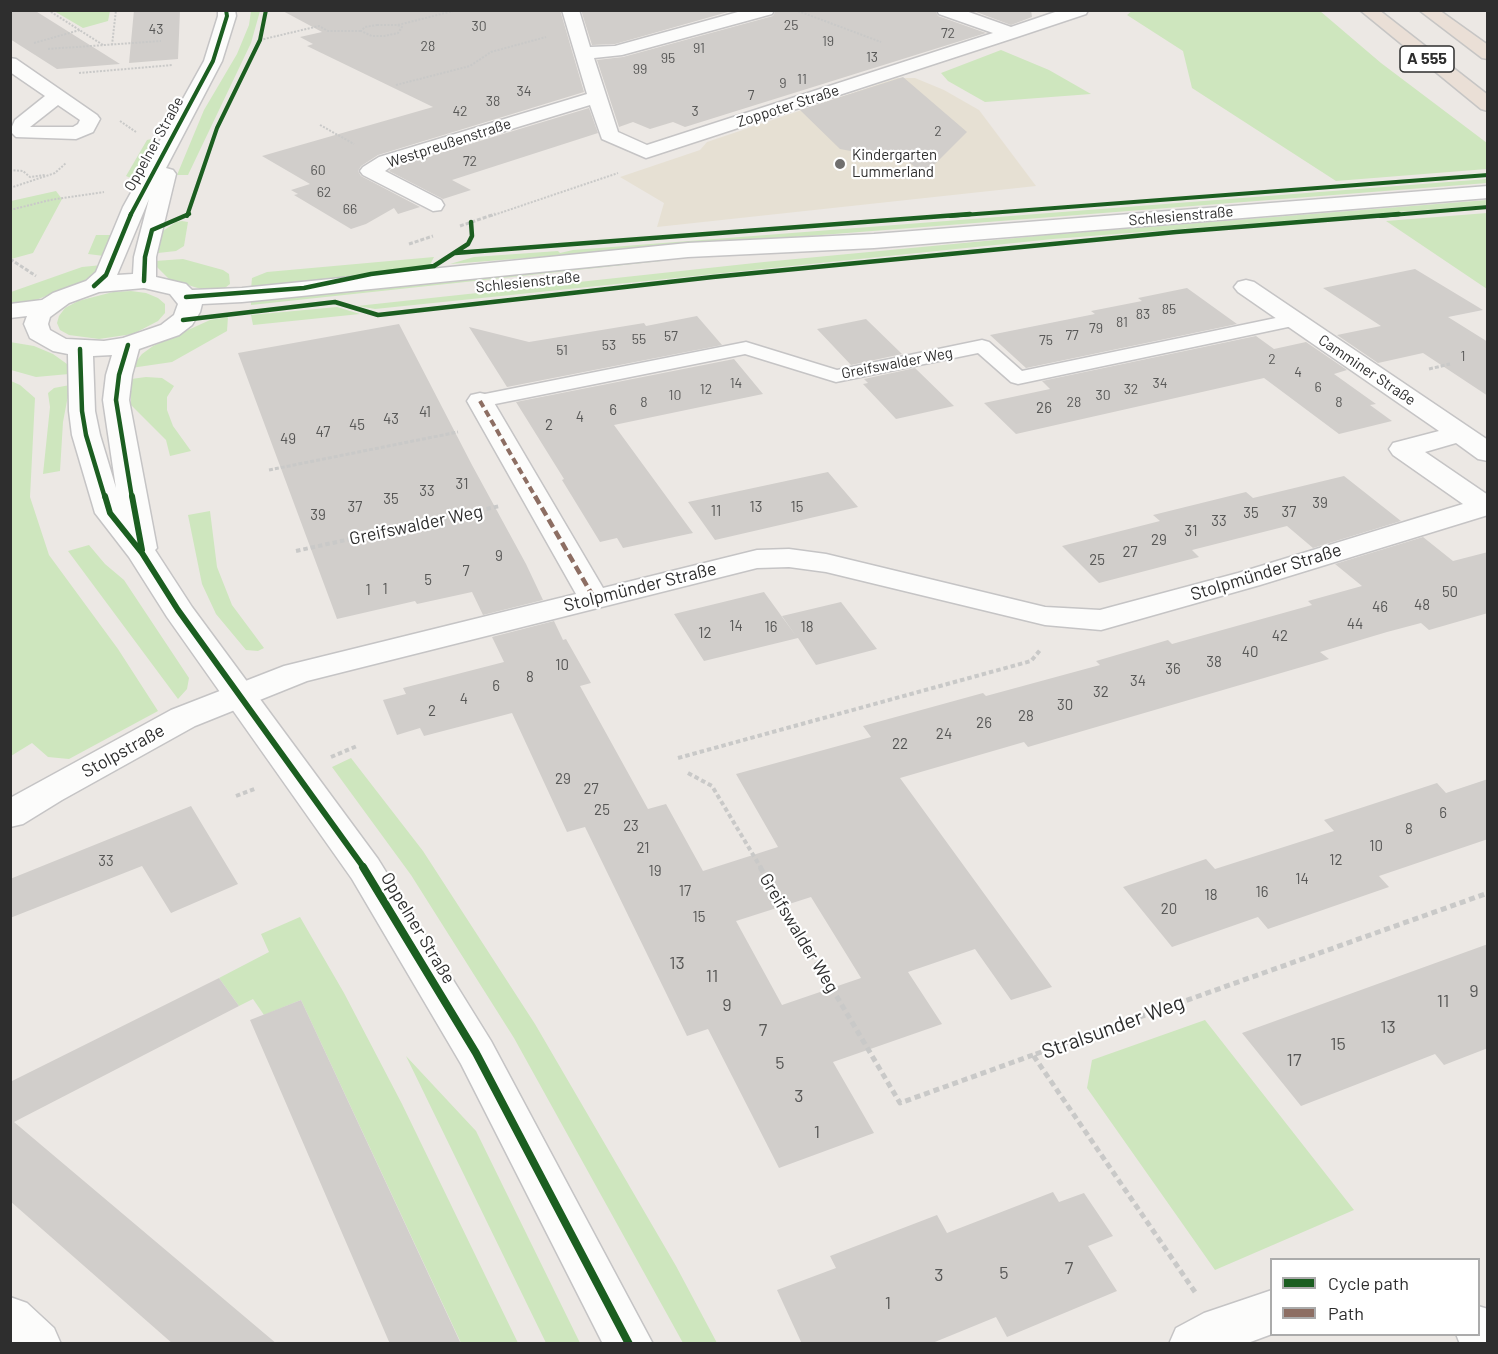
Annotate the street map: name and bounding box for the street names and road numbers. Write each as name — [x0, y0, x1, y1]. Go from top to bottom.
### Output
road number: A 555 — [1400, 46, 1454, 72]
street label: Zoppoter Straße — [735, 81, 841, 131]
street label: Oppelner Straße — [121, 94, 187, 194]
street label: Westpreußenstraße — [385, 114, 513, 172]
street label: Schlesienstraße — [1128, 202, 1234, 230]
street label: Schlesienstraße — [475, 268, 581, 296]
street label: Camminer Straße — [1315, 331, 1419, 409]
street label: Greifswalder Weg — [840, 343, 954, 383]
street label: Greifswalder Weg — [347, 500, 485, 550]
street label: Stolpmünder Straße — [1188, 539, 1344, 605]
street label: Stolpmünder Straße — [561, 558, 719, 616]
street label: Stolpstraße — [78, 719, 168, 783]
street label: Oppelner Straße — [376, 868, 460, 988]
street label: Greifswalder Weg — [755, 869, 843, 997]
street label: Stralsunder Weg — [1038, 990, 1188, 1064]

